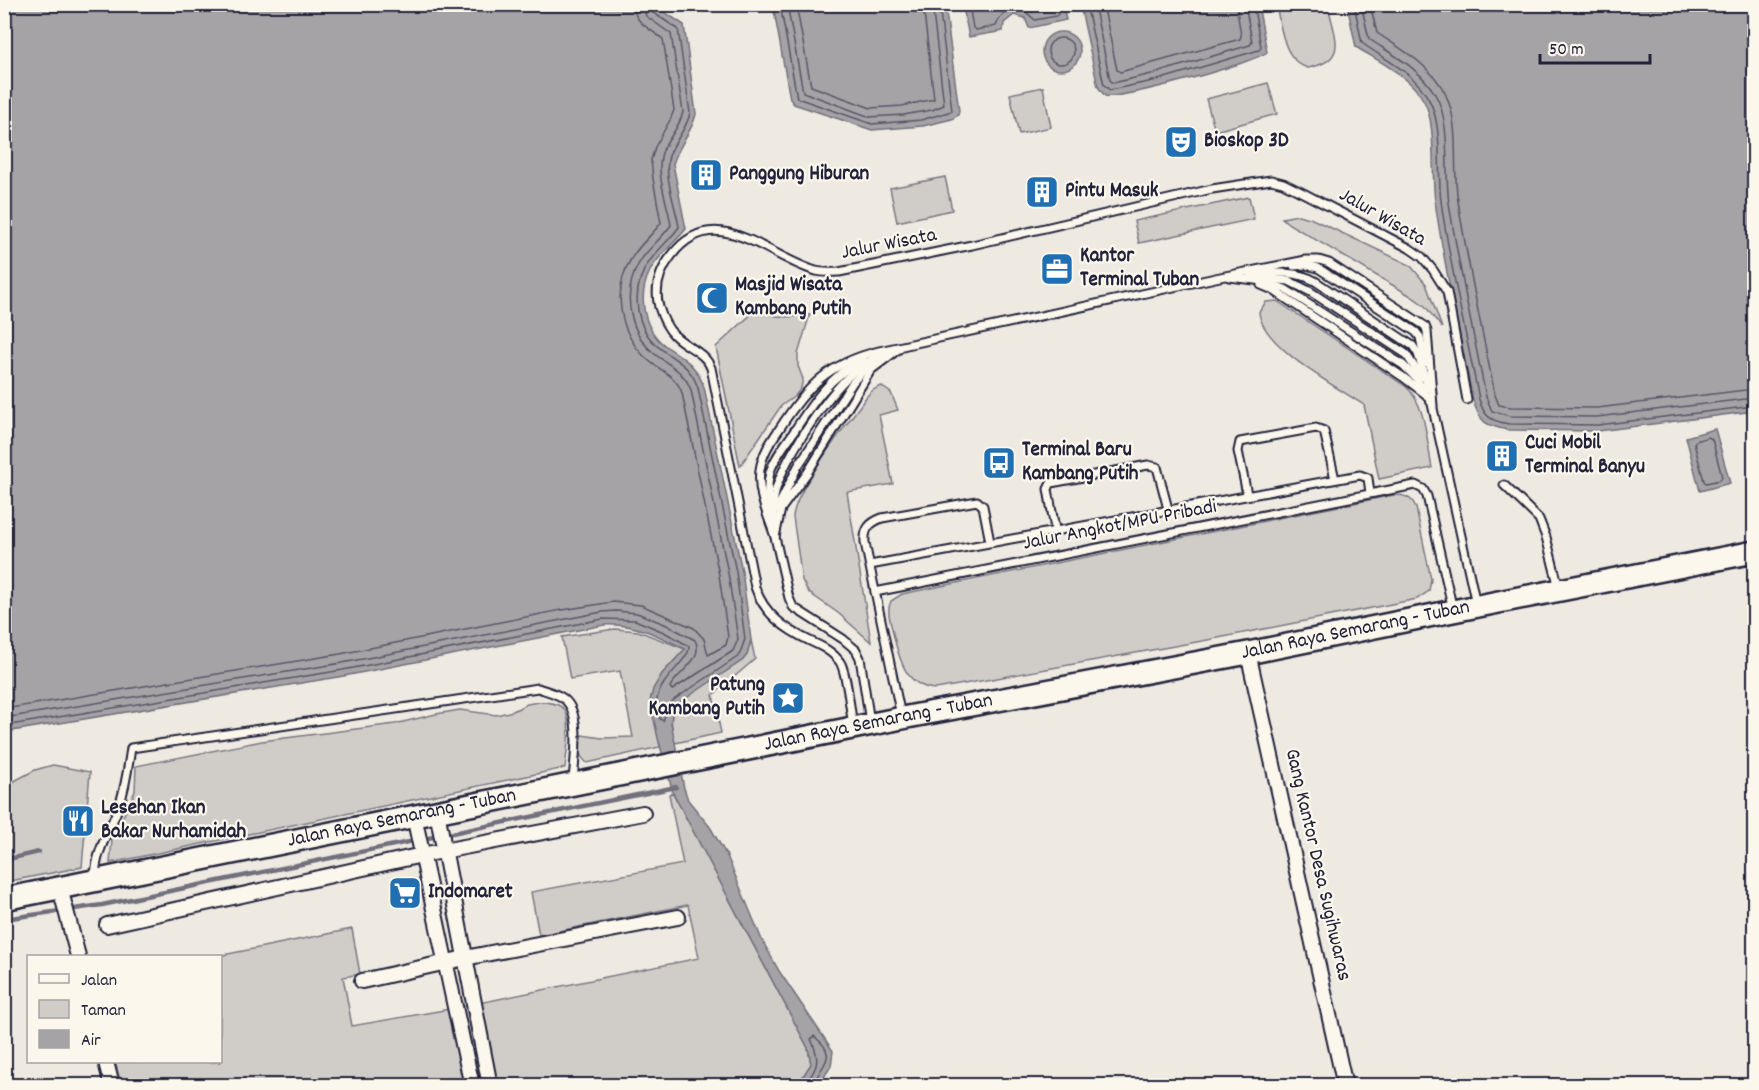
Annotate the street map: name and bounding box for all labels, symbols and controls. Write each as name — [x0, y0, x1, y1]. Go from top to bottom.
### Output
scale bar — [1540, 27, 1650, 65]
text: 50 m — [1549, 38, 1584, 63]
theatre icon: Bioskop 3D — [1163, 124, 1199, 160]
place label: Bioskop 3D — [1204, 127, 1289, 157]
building icon: Panggung Hiburan — [688, 157, 724, 193]
place label: Panggung Hiburan — [729, 160, 870, 190]
building icon: Pintu Masuk — [1024, 174, 1060, 210]
place label: Pintu Masuk — [1065, 177, 1159, 207]
street label: Jalur Wisata — [1333, 181, 1432, 256]
street label: Jalur Wisata — [839, 221, 940, 269]
place label: Kantor Terminal Tuban — [1080, 242, 1199, 296]
office icon: Kantor Terminal Tuban — [1039, 251, 1075, 287]
place label: Masjid Wisata Kambang Putih — [735, 271, 852, 325]
mosque icon: Masjid Wisata Kambang Putih — [694, 280, 730, 316]
place label: Cuci Mobil Terminal Banyu — [1525, 429, 1645, 483]
place label: Terminal Baru Kambang Putih — [1022, 436, 1139, 490]
building icon: Cuci Mobil Terminal Banyu — [1484, 438, 1520, 474]
bus stop icon: Terminal Baru Kambang Putih — [981, 445, 1017, 481]
street label: Jalur Angkot/MPU Pribadi — [1021, 492, 1220, 559]
street label: Jalan Raya Semarang - Tuban — [1239, 593, 1472, 669]
place label: Patung Kambang Putih — [649, 671, 765, 725]
place icon: Patung Kambang Putih — [770, 680, 806, 716]
street label: Jalan Raya Semarang - Tuban — [762, 686, 995, 760]
street label: Gang Kantor Desa Sugihwaras — [1276, 746, 1358, 984]
street label: Jalan Raya Semarang - Tuban — [285, 781, 519, 856]
place label: Lesehan Ikan Bakar Nurhamidah — [101, 794, 247, 848]
restaurant icon: Lesehan Ikan Bakar Nurhamidah — [60, 803, 96, 839]
supermarket icon: Indomaret — [387, 875, 423, 911]
place label: Indomaret — [428, 878, 513, 908]
legend — [27, 955, 222, 1063]
text: Jalan — [81, 969, 117, 994]
text: Taman — [81, 999, 126, 1024]
text: Air — [81, 1029, 101, 1054]

